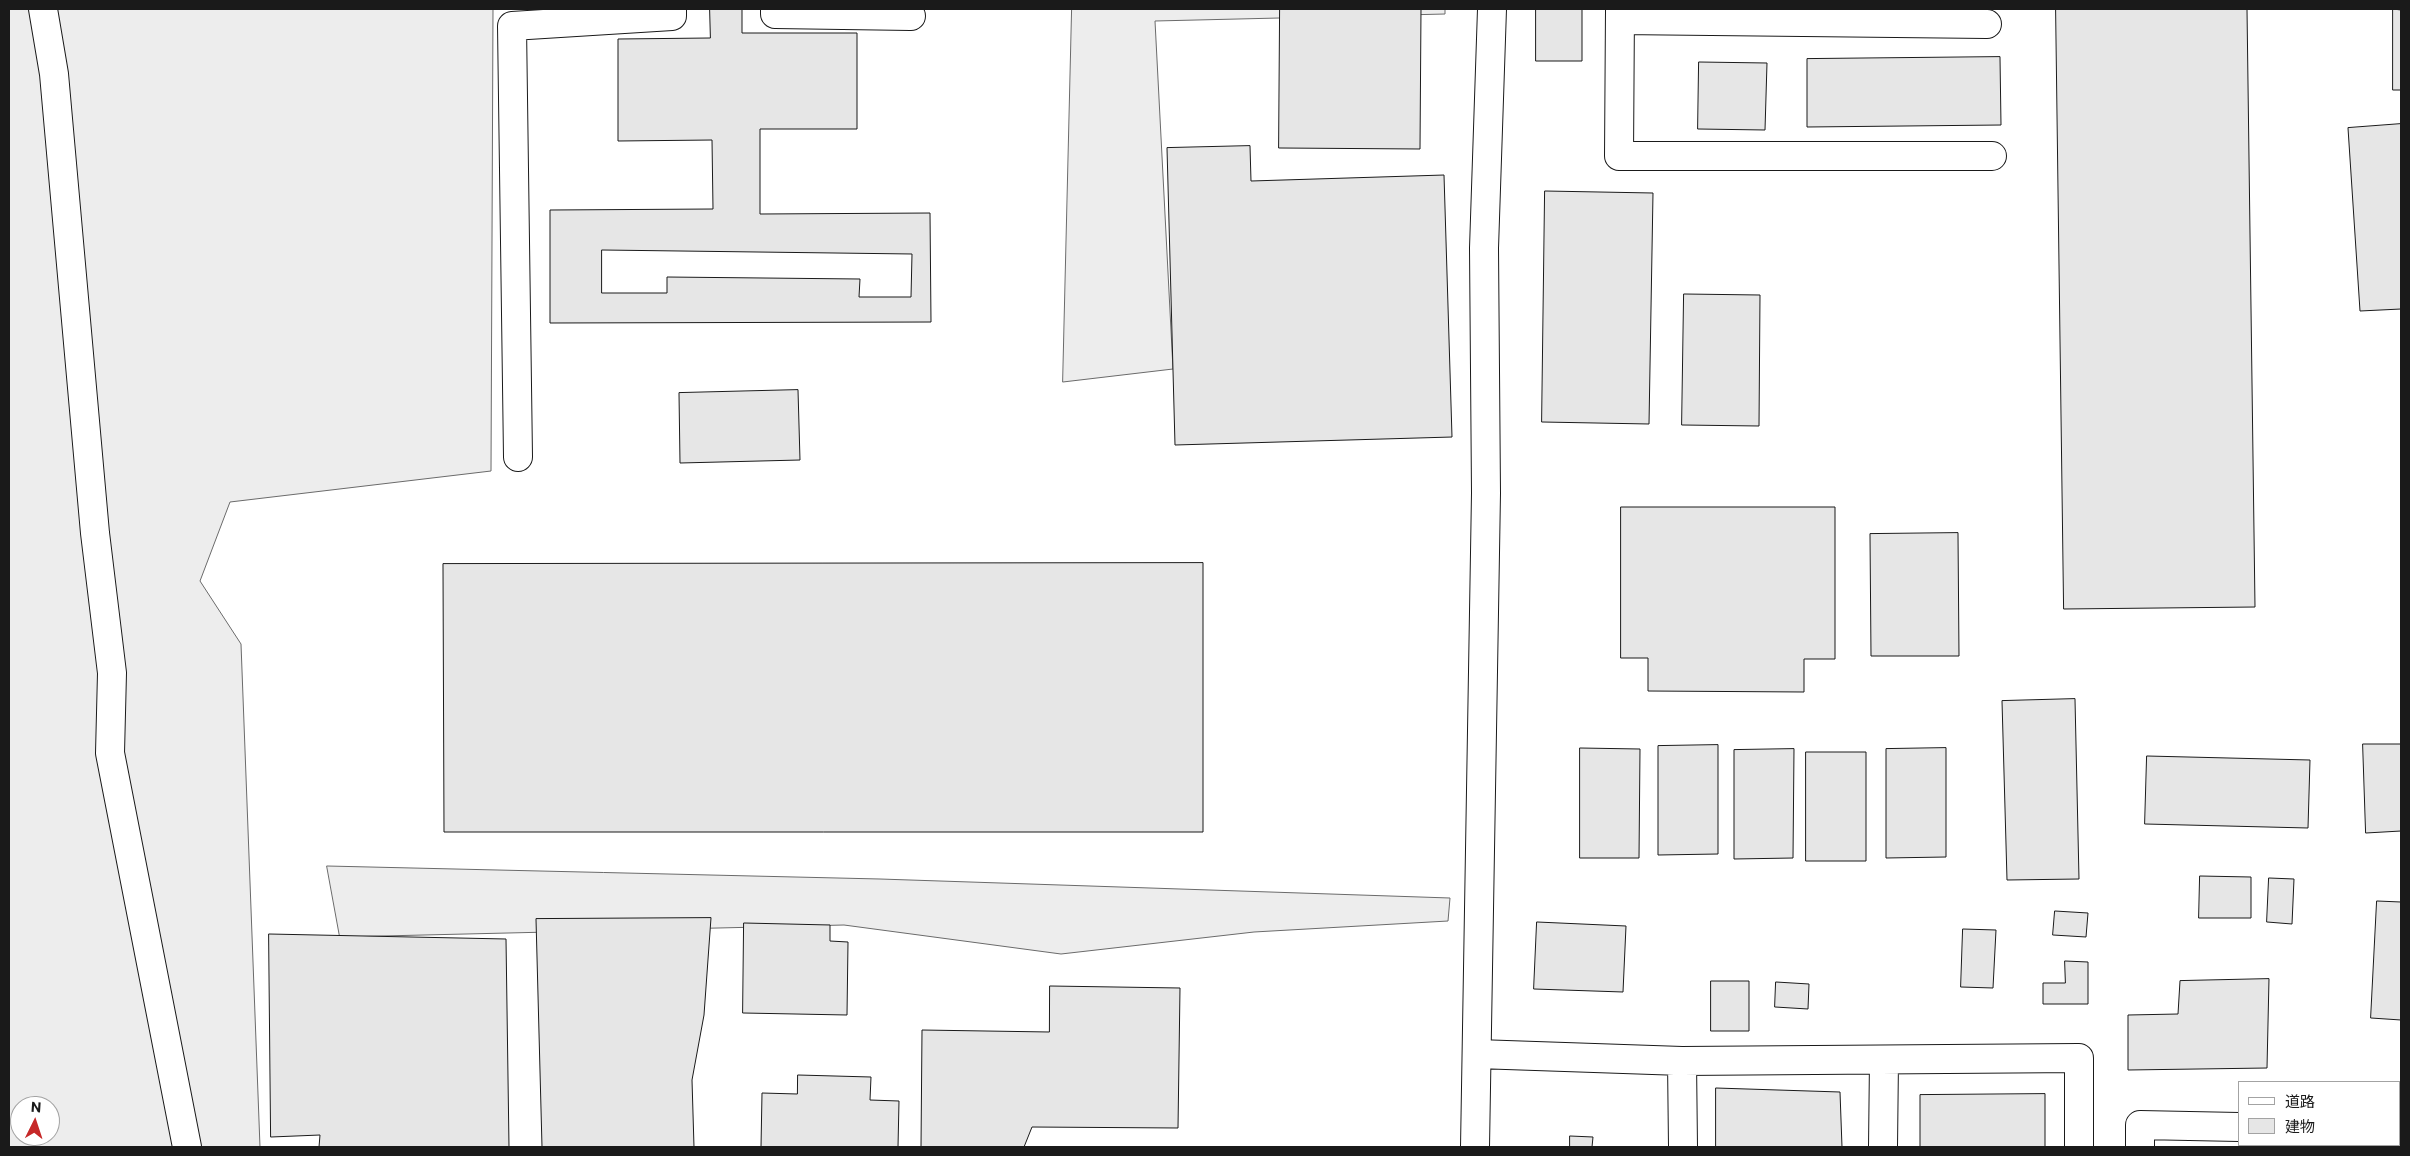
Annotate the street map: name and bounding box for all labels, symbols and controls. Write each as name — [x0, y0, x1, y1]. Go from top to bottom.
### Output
legend — [2238, 1081, 2400, 1146]
text: 道路 — [2285, 1092, 2315, 1110]
north arrow — [10, 1096, 60, 1146]
text: N — [30, 1098, 42, 1115]
text: 建物 — [2285, 1117, 2315, 1135]

